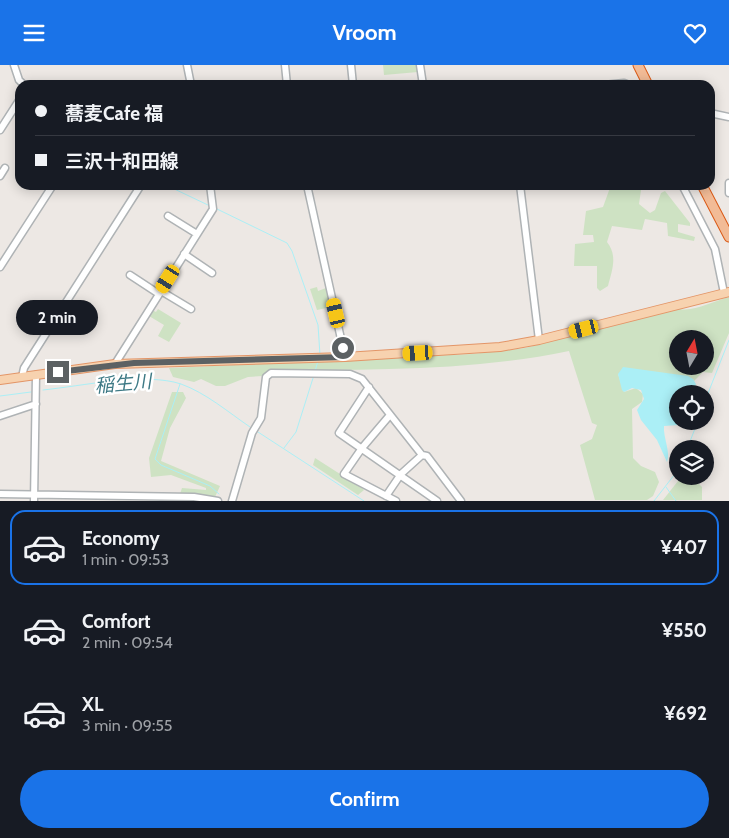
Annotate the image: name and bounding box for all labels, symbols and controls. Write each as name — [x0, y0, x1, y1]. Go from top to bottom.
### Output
icon: menu — [20, 19, 48, 47]
text: Vroom — [332, 19, 397, 46]
icon: heart — [681, 19, 709, 47]
text: 蕎麦Cafe 福 — [65, 102, 163, 125]
text: 三沢十和田線 — [65, 150, 179, 173]
car — [153, 262, 182, 296]
car — [325, 297, 346, 329]
callout: 2 min — [17, 299, 99, 335]
text: 2 min — [38, 308, 76, 327]
car — [567, 318, 600, 340]
north arrow — [669, 330, 714, 375]
map controls — [669, 330, 714, 485]
route start — [332, 337, 354, 359]
car — [402, 345, 433, 361]
route end — [47, 361, 69, 383]
water label: 稲生川 — [94, 369, 154, 397]
button: locate — [669, 385, 714, 430]
button: layers — [669, 440, 714, 485]
icon: car — [22, 525, 67, 570]
text: Economy — [82, 527, 160, 550]
text: ¥407 — [661, 536, 707, 559]
text: 1 min · 09:53 — [82, 550, 169, 569]
icon: car — [22, 608, 67, 653]
text: Comfort — [82, 610, 151, 633]
text: ¥550 — [662, 619, 707, 642]
text: 2 min · 09:54 — [82, 633, 173, 652]
icon: car — [22, 691, 67, 736]
text: XL — [82, 693, 103, 716]
text: ¥692 — [664, 702, 707, 725]
text: 3 min · 09:55 — [82, 716, 173, 735]
button: Confirm — [20, 770, 709, 828]

